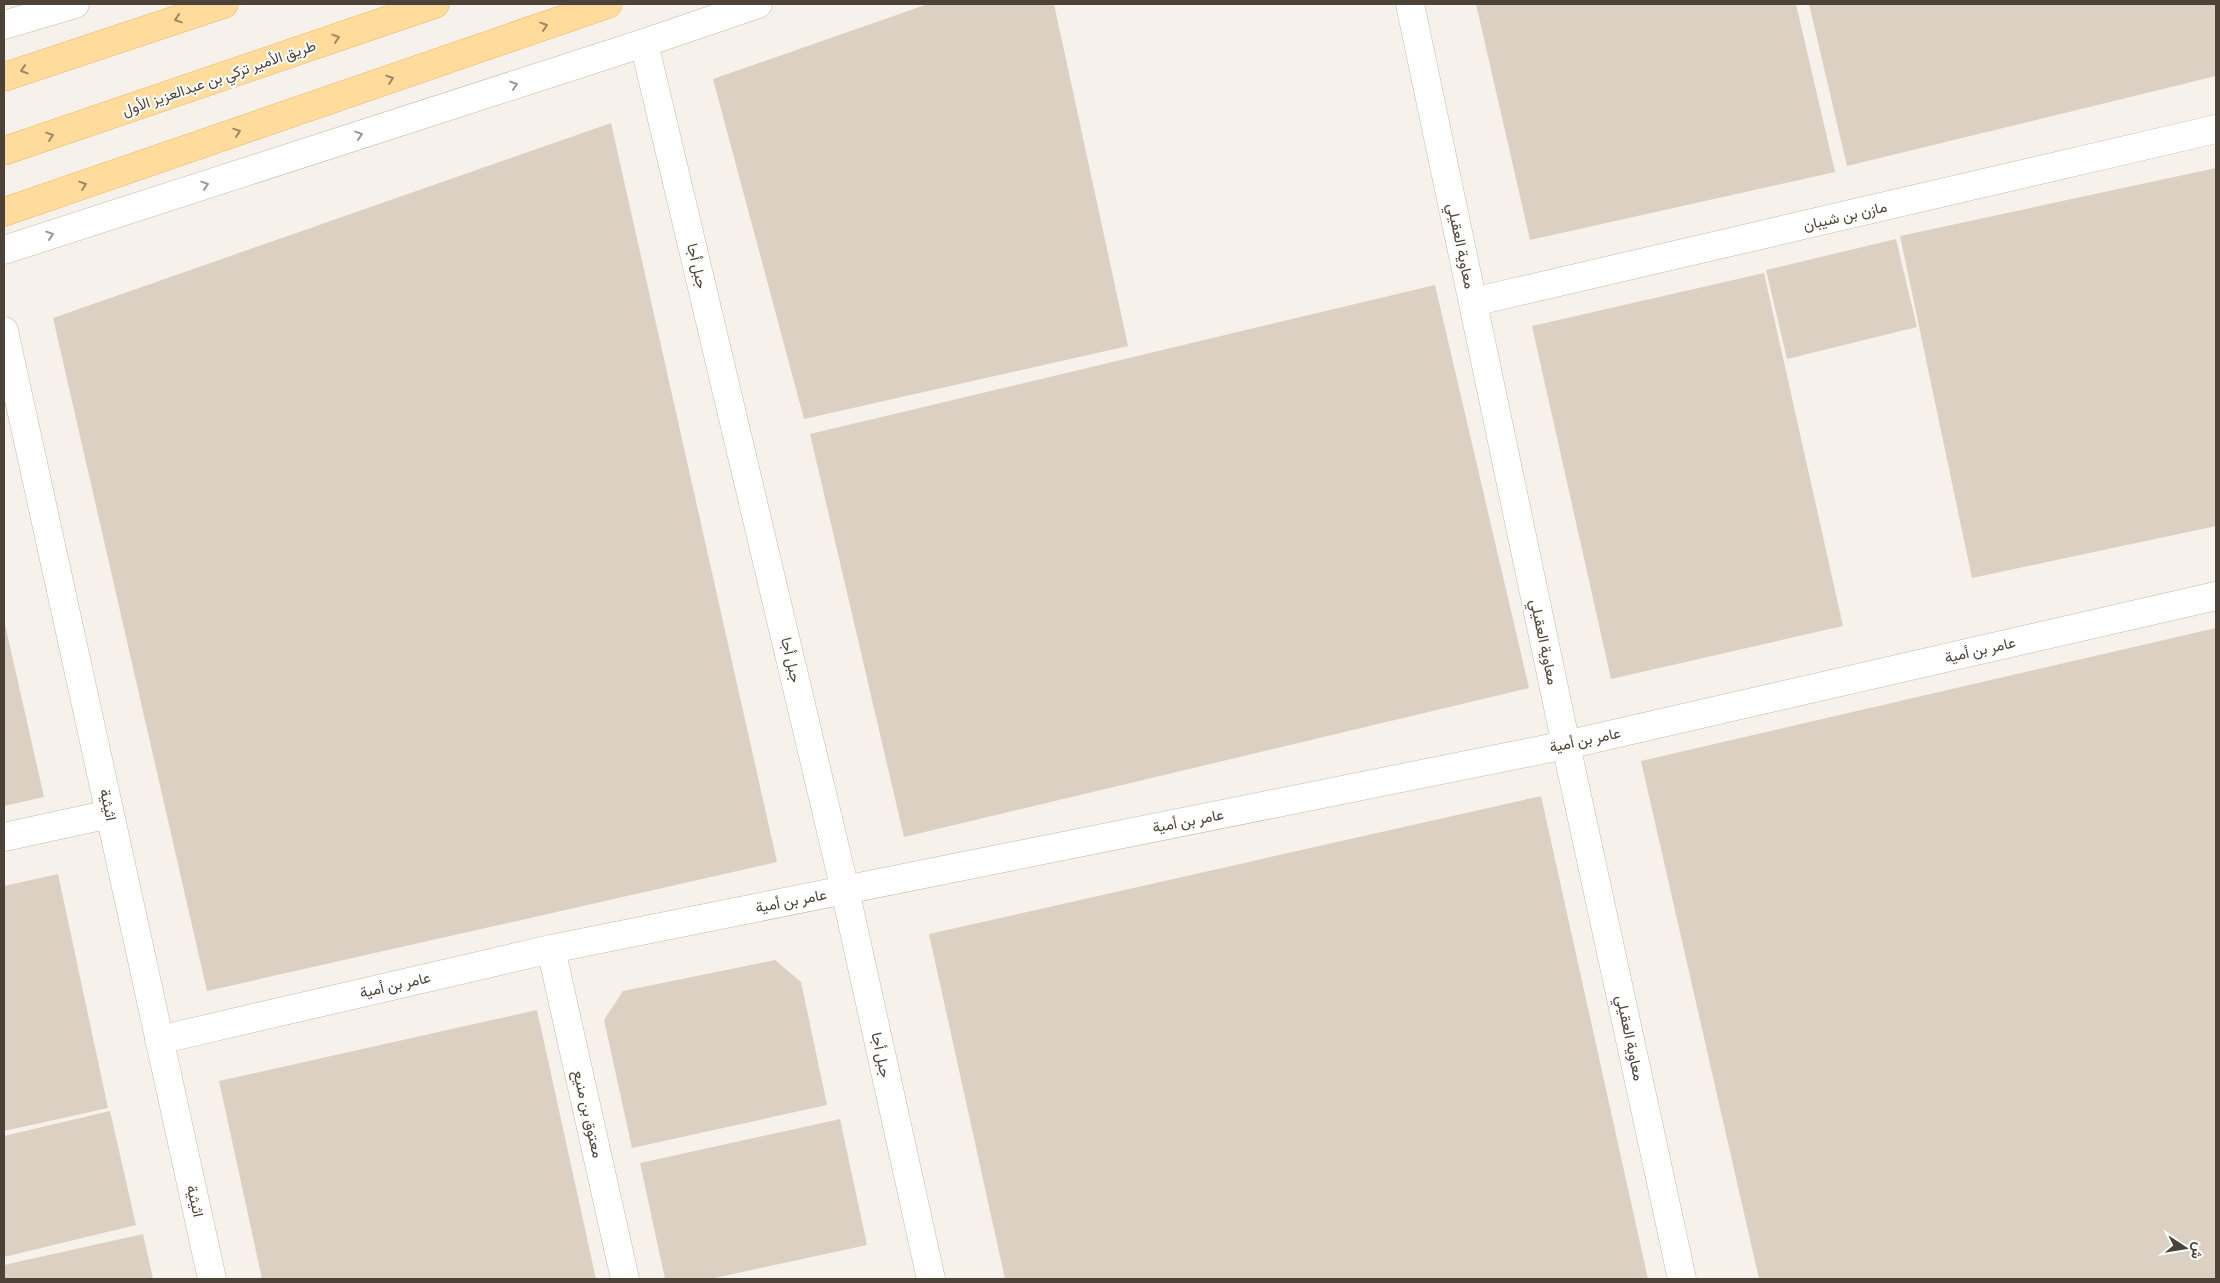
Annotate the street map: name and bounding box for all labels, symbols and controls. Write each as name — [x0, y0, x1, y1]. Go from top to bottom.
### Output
one-way arrow — [174, 14, 183, 24]
one-way arrow — [539, 22, 548, 32]
one-way arrow — [331, 33, 340, 43]
street label: طريق الأمير تركي بن عبدالعزيز الأول — [119, 34, 320, 123]
one-way arrow — [20, 64, 28, 74]
one-way arrow — [385, 75, 394, 85]
one-way arrow — [509, 81, 518, 91]
one-way arrow — [232, 128, 240, 138]
one-way arrow — [355, 130, 363, 140]
one-way arrow — [45, 131, 54, 141]
one-way arrow — [200, 180, 208, 190]
one-way arrow — [78, 181, 87, 191]
street label: مازن بن شيبان — [1801, 196, 1889, 235]
street label: معاوية العقيلي — [1439, 201, 1481, 291]
one-way arrow — [45, 230, 54, 240]
street label: جبل أجا — [682, 241, 713, 291]
street label: معاوية العقيلي — [1522, 597, 1564, 687]
street label: عامر بن أمية — [1942, 631, 2018, 668]
street label: جبل أجا — [776, 635, 807, 685]
street label: عامر بن أمية — [1547, 722, 1623, 757]
street label: اثيثية — [95, 787, 122, 823]
street label: عامر بن أمية — [1150, 803, 1226, 838]
street label: عامر بن أمية — [753, 883, 829, 918]
street label: عامر بن أمية — [357, 966, 433, 1003]
street label: معاوية العقيلي — [1608, 993, 1650, 1083]
street label: جبل أجا — [866, 1030, 897, 1080]
street label: معتوق بن منيع — [567, 1068, 609, 1160]
street label: اثيثية — [182, 1183, 209, 1219]
north arrow — [2160, 1223, 2210, 1273]
text: ش — [2187, 1241, 2208, 1261]

